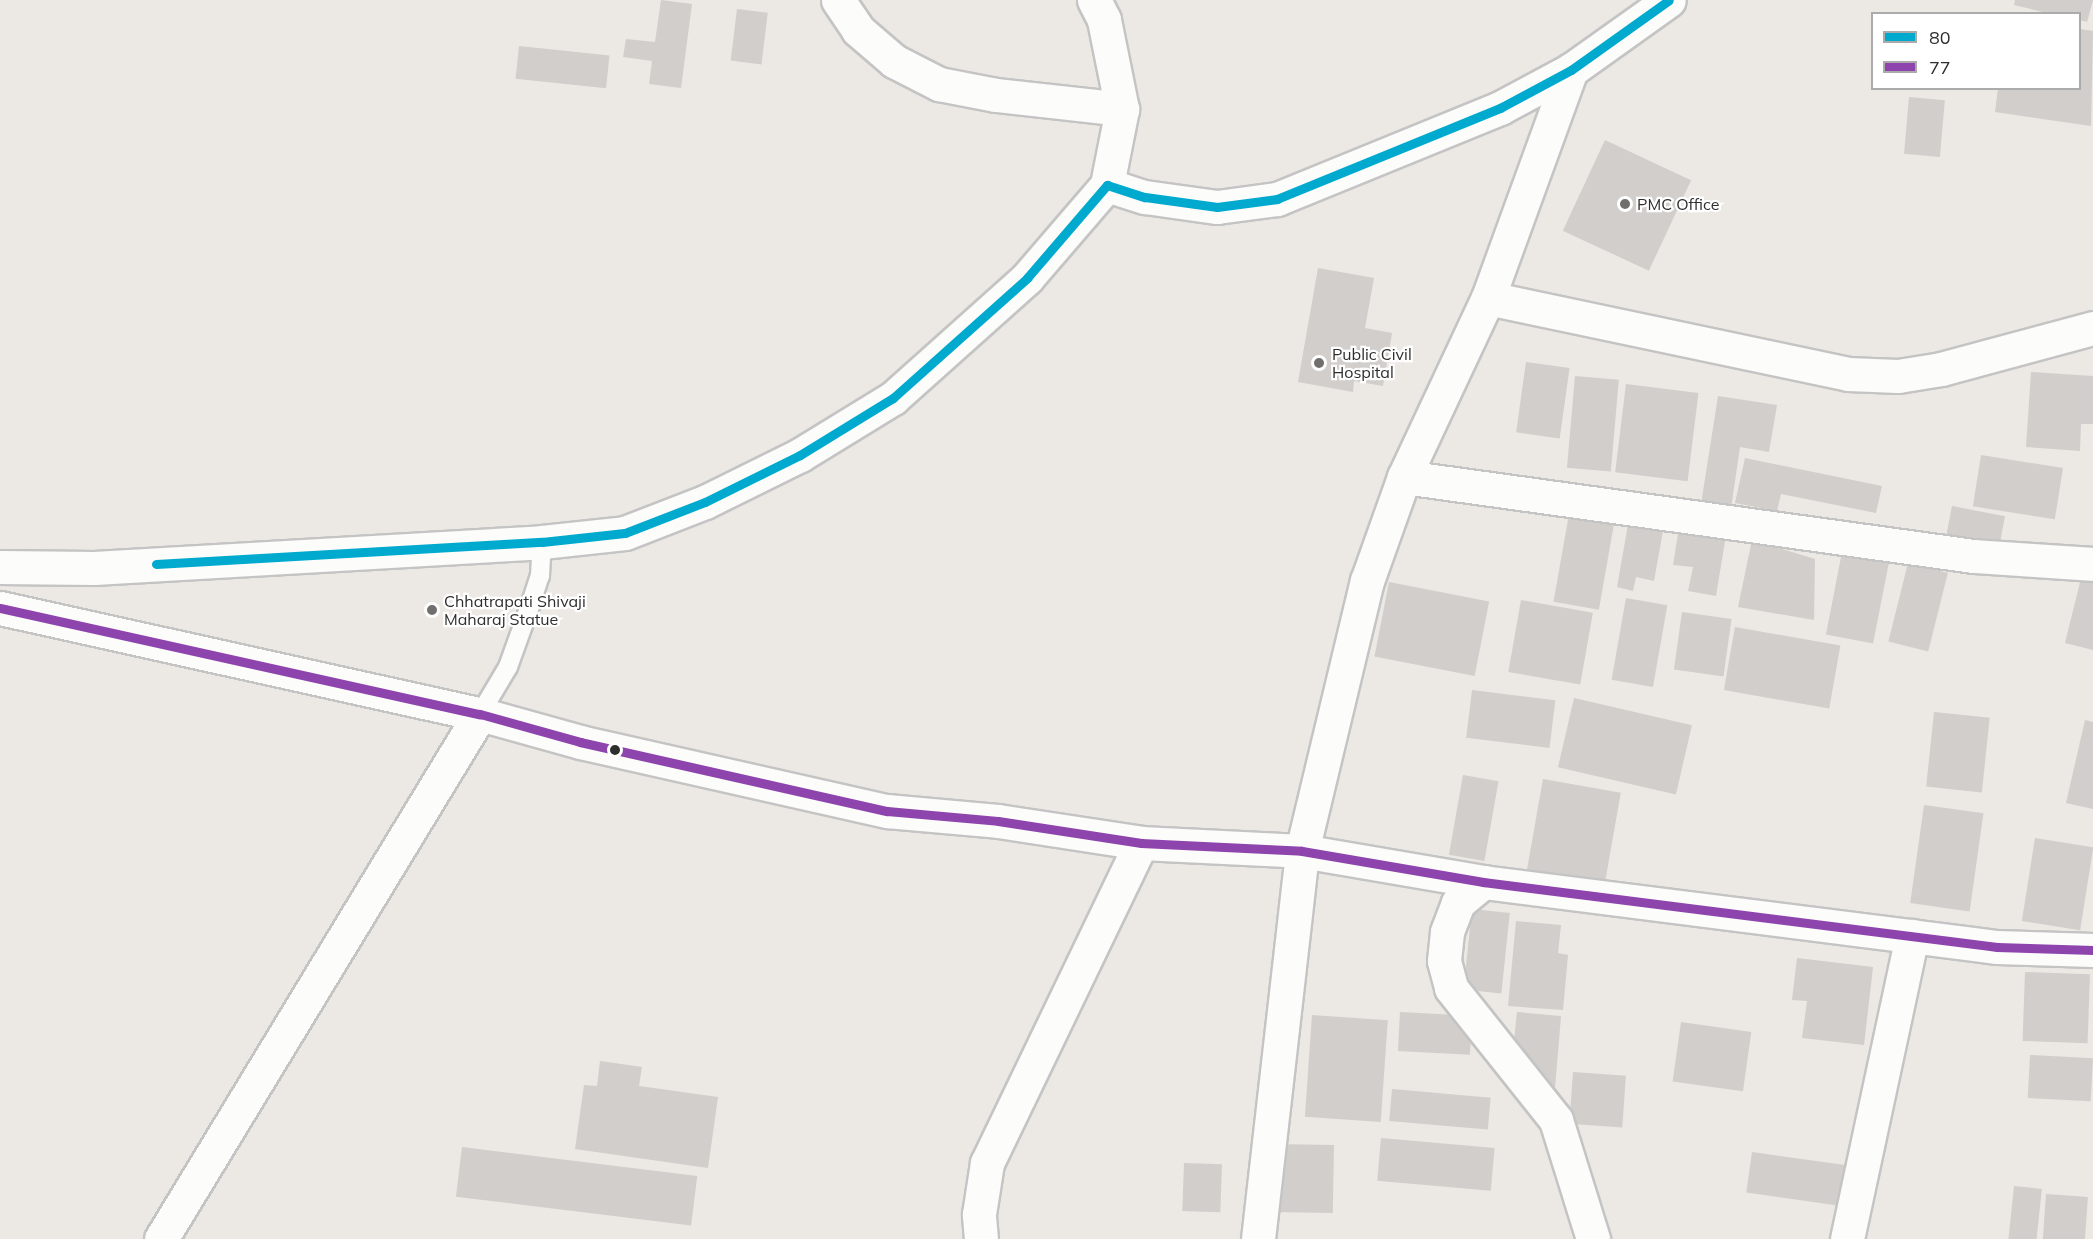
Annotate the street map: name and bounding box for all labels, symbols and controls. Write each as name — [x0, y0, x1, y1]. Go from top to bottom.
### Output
legend — [1871, 12, 2081, 90]
text: 80 — [1929, 26, 1951, 49]
text: 77 — [1929, 56, 1951, 79]
place label: PMC Office — [1637, 194, 1719, 214]
marker: PMC Office — [1618, 197, 1632, 211]
place label: Public Civil Hospital — [1332, 344, 1412, 382]
marker: Public Civil Hospital — [1310, 354, 1328, 372]
place label: Chhatrapati Shivaji Maharaj Statue — [444, 591, 586, 629]
marker: Chhatrapati Shivaji Maharaj Statue — [425, 603, 439, 617]
unlabelled marker — [609, 744, 621, 756]

